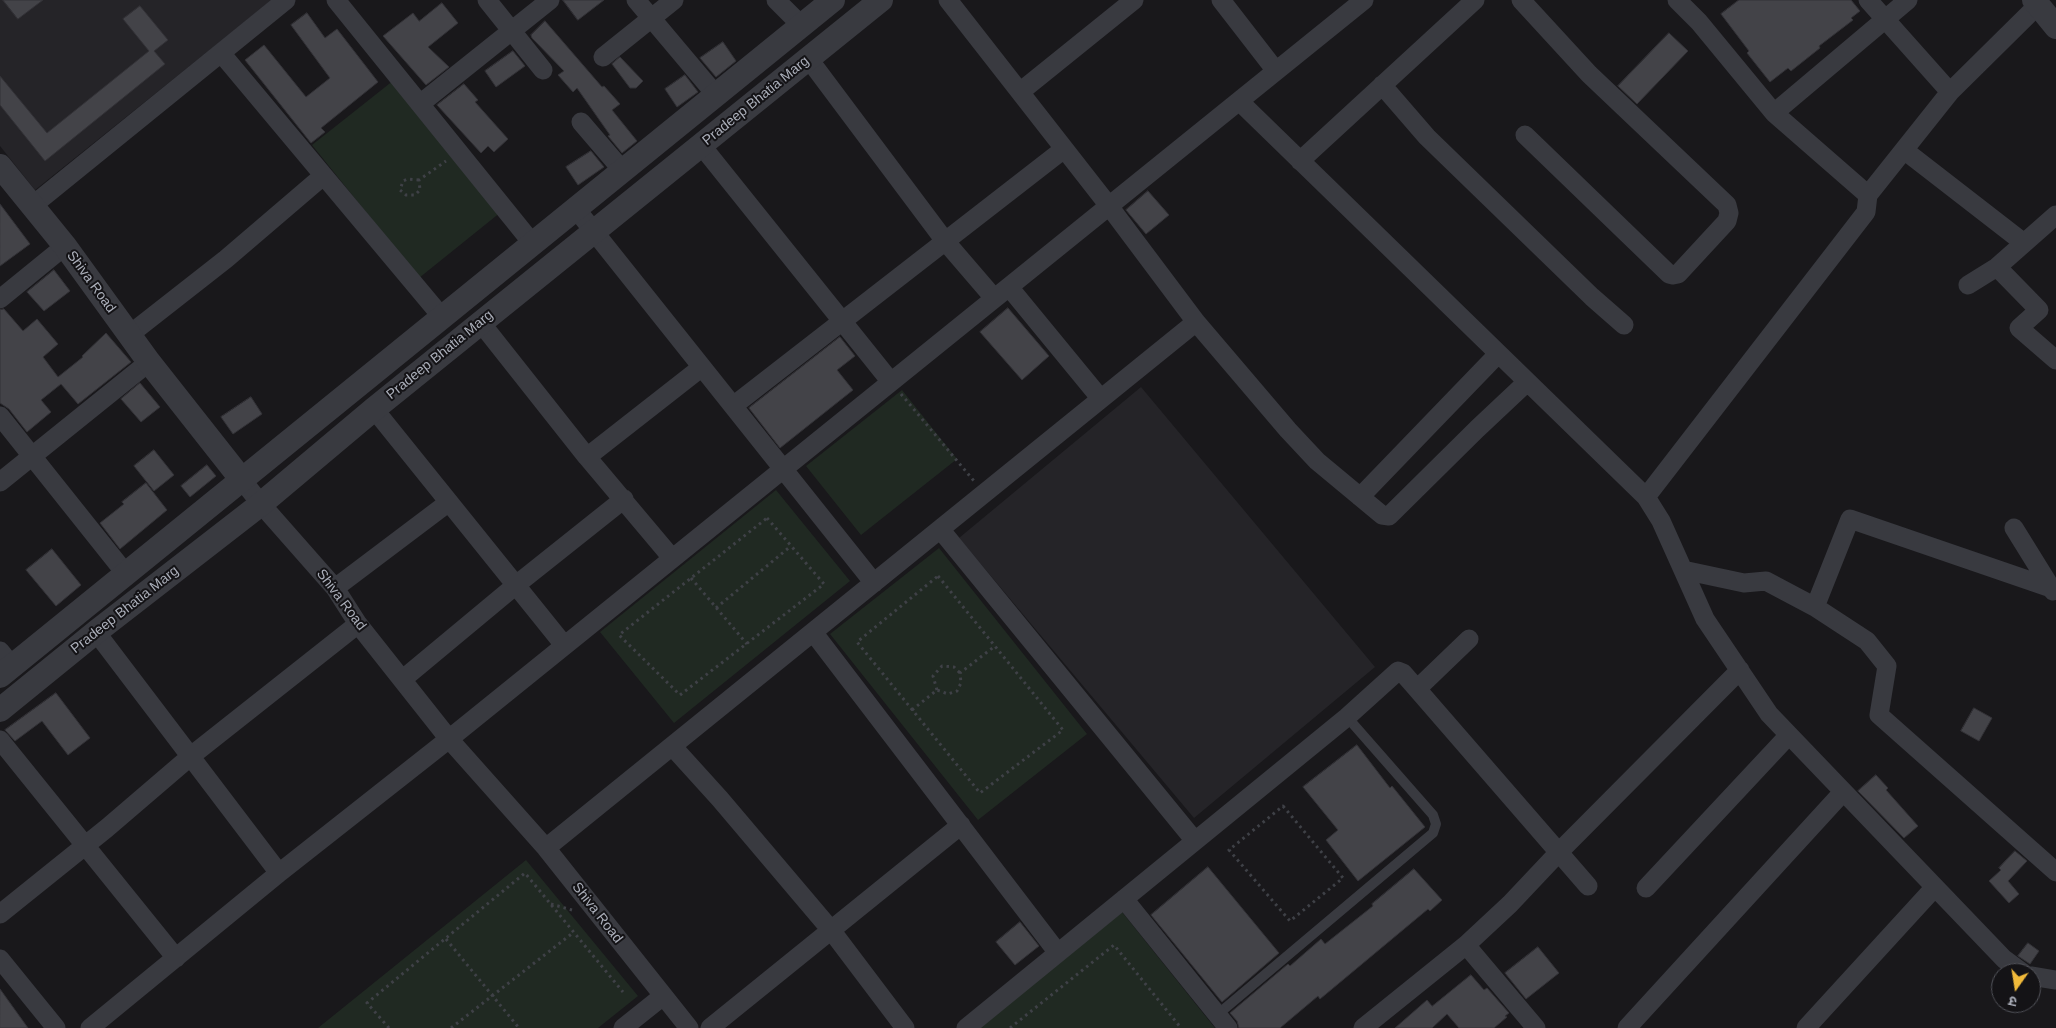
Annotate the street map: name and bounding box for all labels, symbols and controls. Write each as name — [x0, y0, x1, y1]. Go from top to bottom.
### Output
street label: Pradeep Bhatia Marg — [699, 53, 813, 149]
street label: Shiva Road — [63, 248, 119, 316]
street label: Pradeep Bhatia Marg — [383, 307, 497, 403]
street label: Pradeep Bhatia Marg — [68, 563, 182, 657]
street label: Shiva Road — [313, 566, 369, 634]
street label: Shiva Road — [568, 879, 626, 947]
north arrow — [1991, 963, 2041, 1013]
text: उ — [2007, 993, 2019, 1010]

